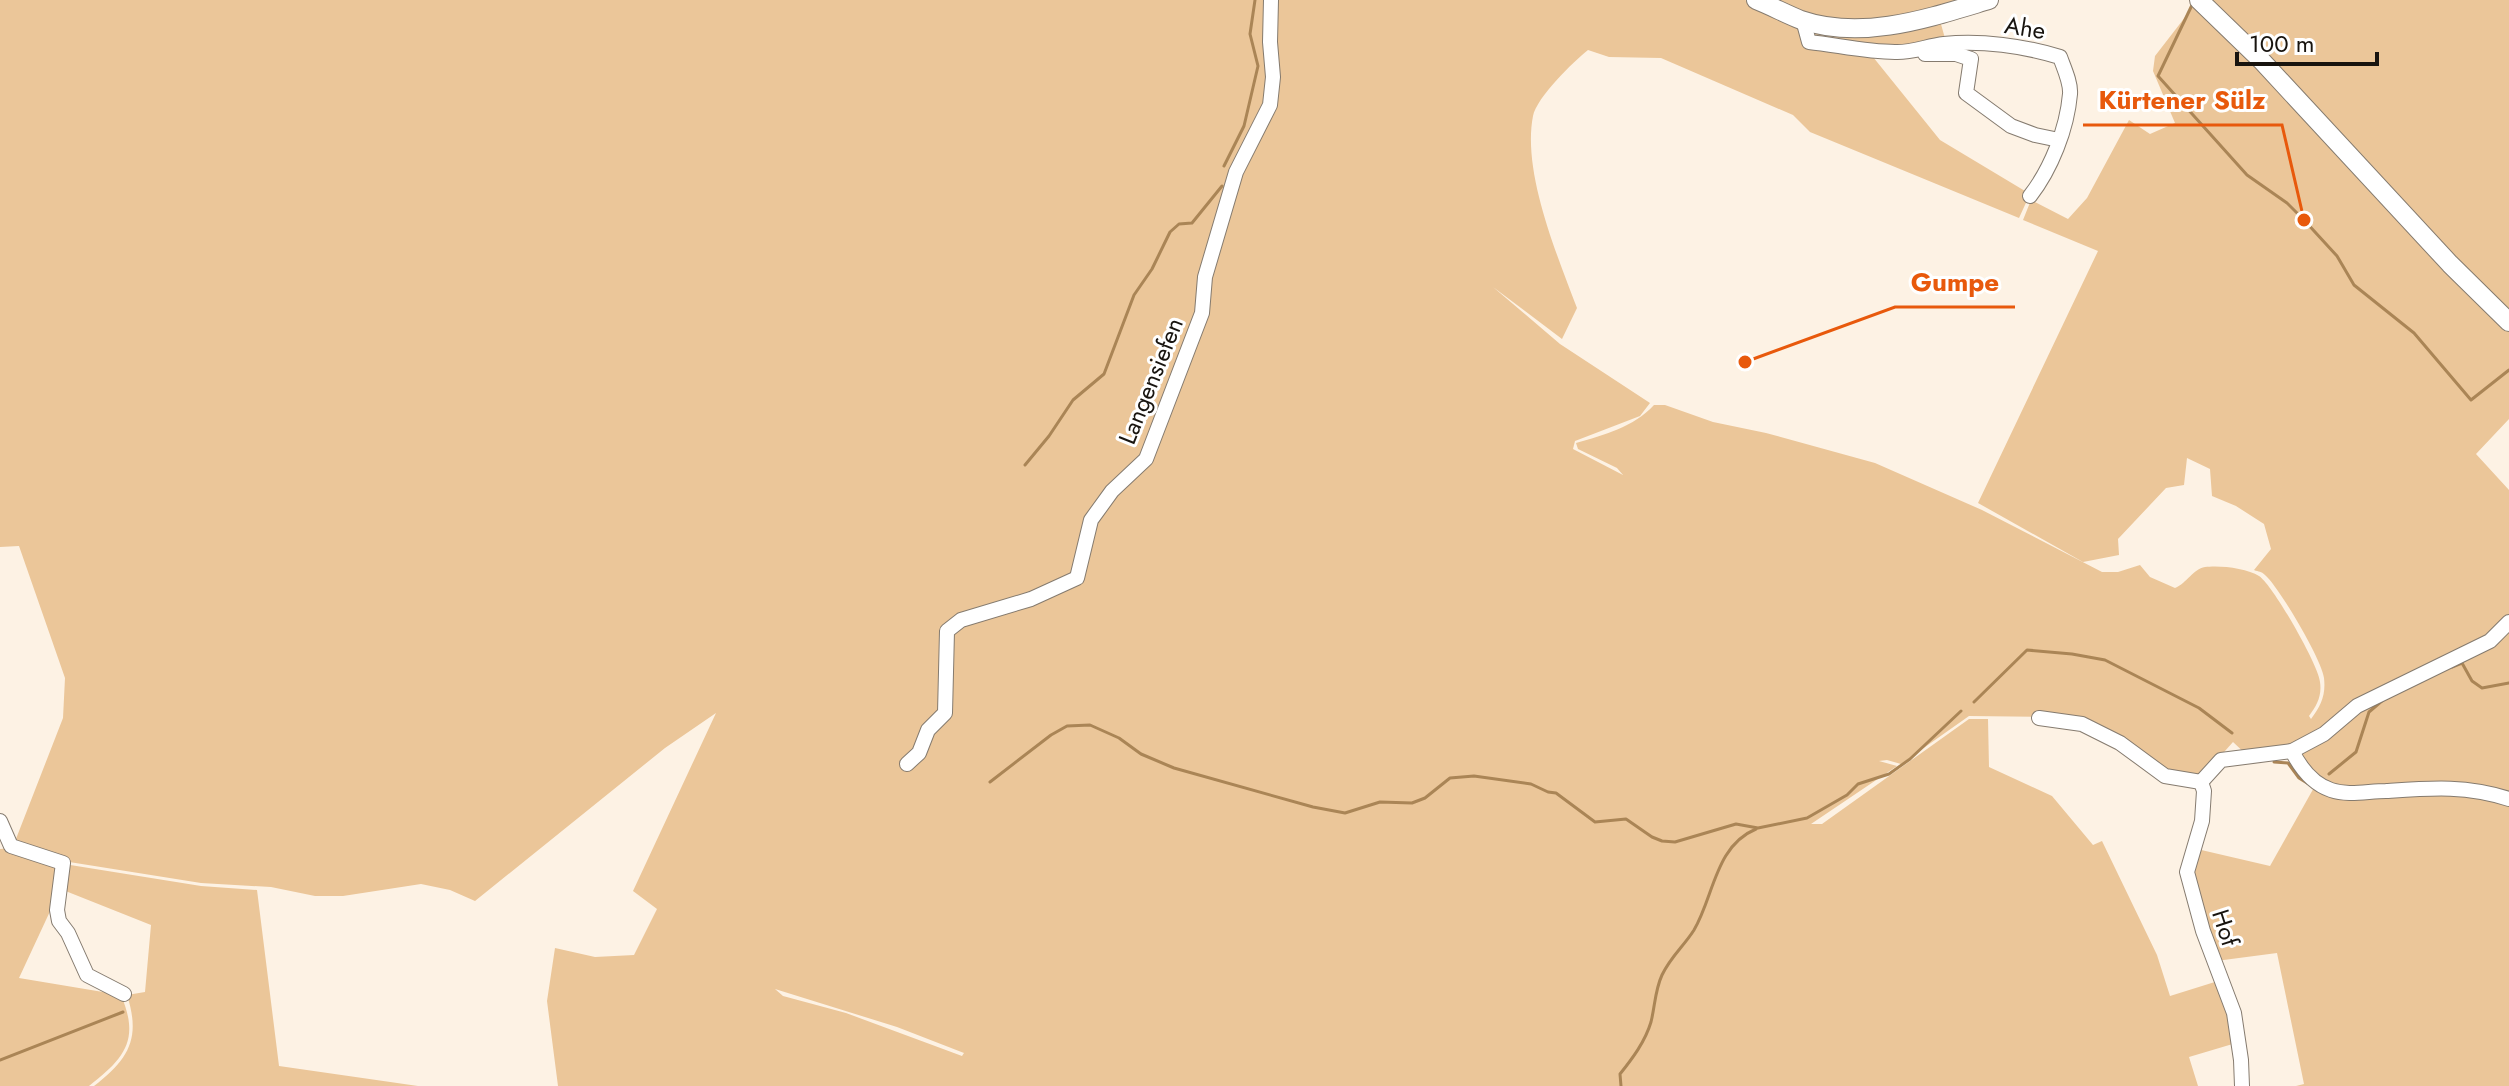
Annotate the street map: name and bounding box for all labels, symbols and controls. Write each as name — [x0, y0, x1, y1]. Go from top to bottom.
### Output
street label: Ahe — [2002, 7, 2048, 48]
scale bar — [2237, 16, 2377, 66]
text: 100 m — [2249, 26, 2315, 61]
callout: Kürtener Sülz — [2083, 75, 2282, 125]
text: Kürtener Sülz — [2098, 81, 2266, 119]
callout: Gumpe — [1895, 257, 2015, 307]
text: Gumpe — [1911, 263, 1999, 301]
street label: Langensiefen — [1109, 312, 1192, 449]
street label: Hof — [2203, 905, 2248, 952]

